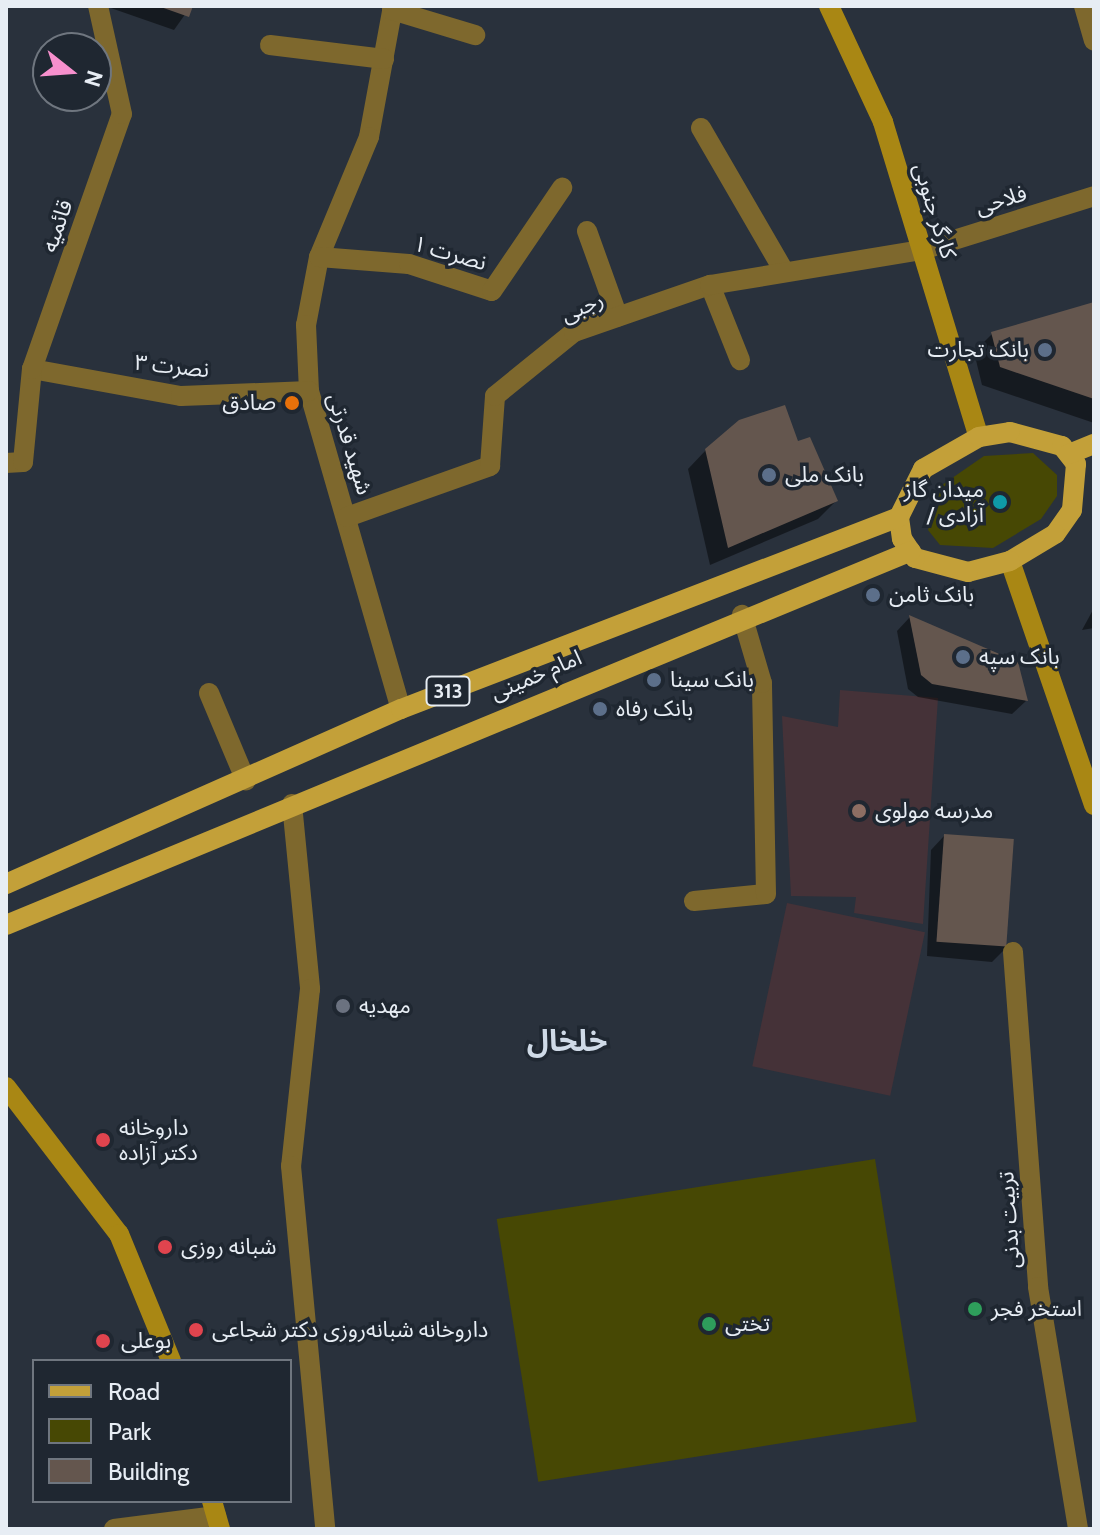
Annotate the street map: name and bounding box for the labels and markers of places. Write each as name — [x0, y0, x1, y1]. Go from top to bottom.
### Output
place label: بانک تجارت — [927, 337, 1029, 363]
marker: بانک تجارت — [1036, 341, 1054, 359]
place label: صادق — [222, 390, 276, 416]
marker: صادق — [283, 394, 301, 412]
place label: بانک ملی — [785, 462, 864, 488]
marker: بانک ملی — [760, 466, 778, 484]
place label: میدان گاز / آزادی — [904, 476, 984, 528]
marker: میدان گاز / آزادی — [991, 493, 1009, 511]
place label: بانک ثامن — [889, 582, 974, 608]
marker: بانک ثامن — [864, 586, 882, 604]
place label: بانک سپه — [979, 644, 1060, 670]
marker: بانک سپه — [954, 648, 972, 666]
place label: بانک سینا — [670, 667, 754, 693]
marker: بانک سینا — [645, 671, 663, 689]
place label: بانک رفاه — [616, 696, 693, 722]
marker: بانک رفاه — [591, 700, 609, 718]
place label: مدرسه مولوی — [875, 798, 993, 824]
marker: مدرسه مولوی — [850, 802, 868, 820]
place label: مهدیه — [359, 993, 411, 1019]
marker: مهدیه — [334, 997, 352, 1015]
place label: داروخانه دکتر آزاده — [119, 1114, 198, 1166]
marker: داروخانه دکتر آزاده — [94, 1131, 112, 1149]
place label: شبانه روزی — [181, 1234, 276, 1260]
marker: شبانه روزی — [156, 1238, 174, 1256]
place label: استخر فجر — [991, 1296, 1082, 1322]
marker: استخر فجر — [966, 1300, 984, 1318]
place label: تختی — [725, 1311, 770, 1337]
marker: تختی — [700, 1315, 718, 1333]
place label: داروخانه شبانه‌روزی دکتر شجاعی — [212, 1317, 488, 1343]
marker: داروخانه شبانه‌روزی دکتر شجاعی — [187, 1321, 205, 1339]
place label: بوعلی — [121, 1328, 171, 1354]
marker: بوعلی — [92, 1330, 114, 1352]

